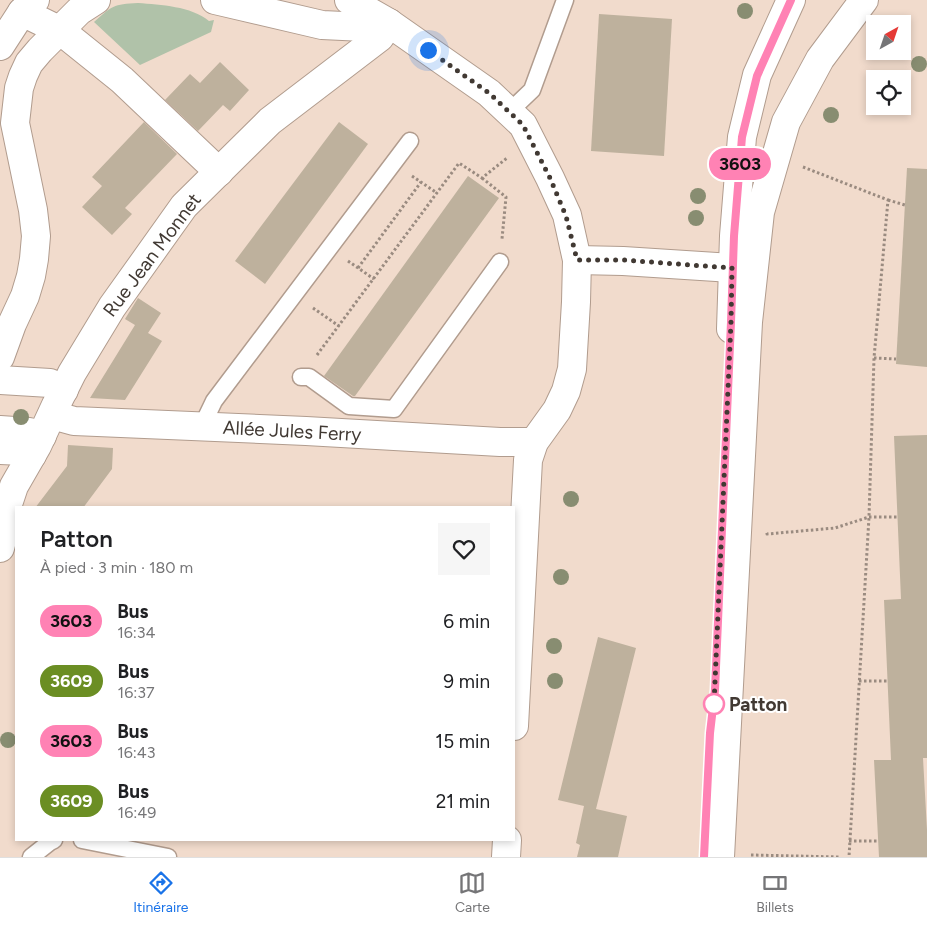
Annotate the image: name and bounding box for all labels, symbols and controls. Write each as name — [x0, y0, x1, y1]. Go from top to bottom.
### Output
north arrow — [866, 15, 911, 60]
map controls — [866, 15, 911, 115]
your location — [416, 38, 441, 63]
button: locate — [866, 70, 911, 115]
line badge: 3603 — [705, 148, 775, 180]
text: 3603 — [719, 153, 761, 175]
street label: Rue Jean Monnet — [98, 189, 206, 321]
street label: Allée Jules Ferry — [222, 416, 362, 446]
button: heart — [438, 523, 490, 575]
text: Patton — [40, 524, 113, 553]
text: À pied · 3 min · 180 m — [40, 558, 193, 577]
text: Bus — [117, 600, 148, 623]
text: 3603 — [50, 610, 92, 632]
text: 6 min — [443, 610, 490, 633]
text: 16:34 — [117, 623, 155, 642]
text: Bus — [118, 660, 149, 683]
text: 3609 — [50, 670, 93, 692]
text: 9 min — [443, 670, 490, 693]
text: 16:37 — [118, 683, 155, 702]
marker: Patton — [703, 693, 725, 715]
place label: Patton — [729, 693, 787, 716]
text: Bus — [117, 720, 148, 743]
text: 3603 — [50, 730, 92, 752]
text: 15 min — [435, 730, 490, 753]
text: 16:43 — [117, 743, 155, 762]
text: Bus — [118, 780, 149, 803]
text: 3609 — [50, 790, 93, 812]
text: 21 min — [436, 790, 490, 813]
text: 16:49 — [118, 803, 156, 822]
tab: Itinéraire — [133, 869, 189, 916]
tab: Carte — [455, 869, 490, 916]
tab: Billets — [756, 869, 794, 916]

